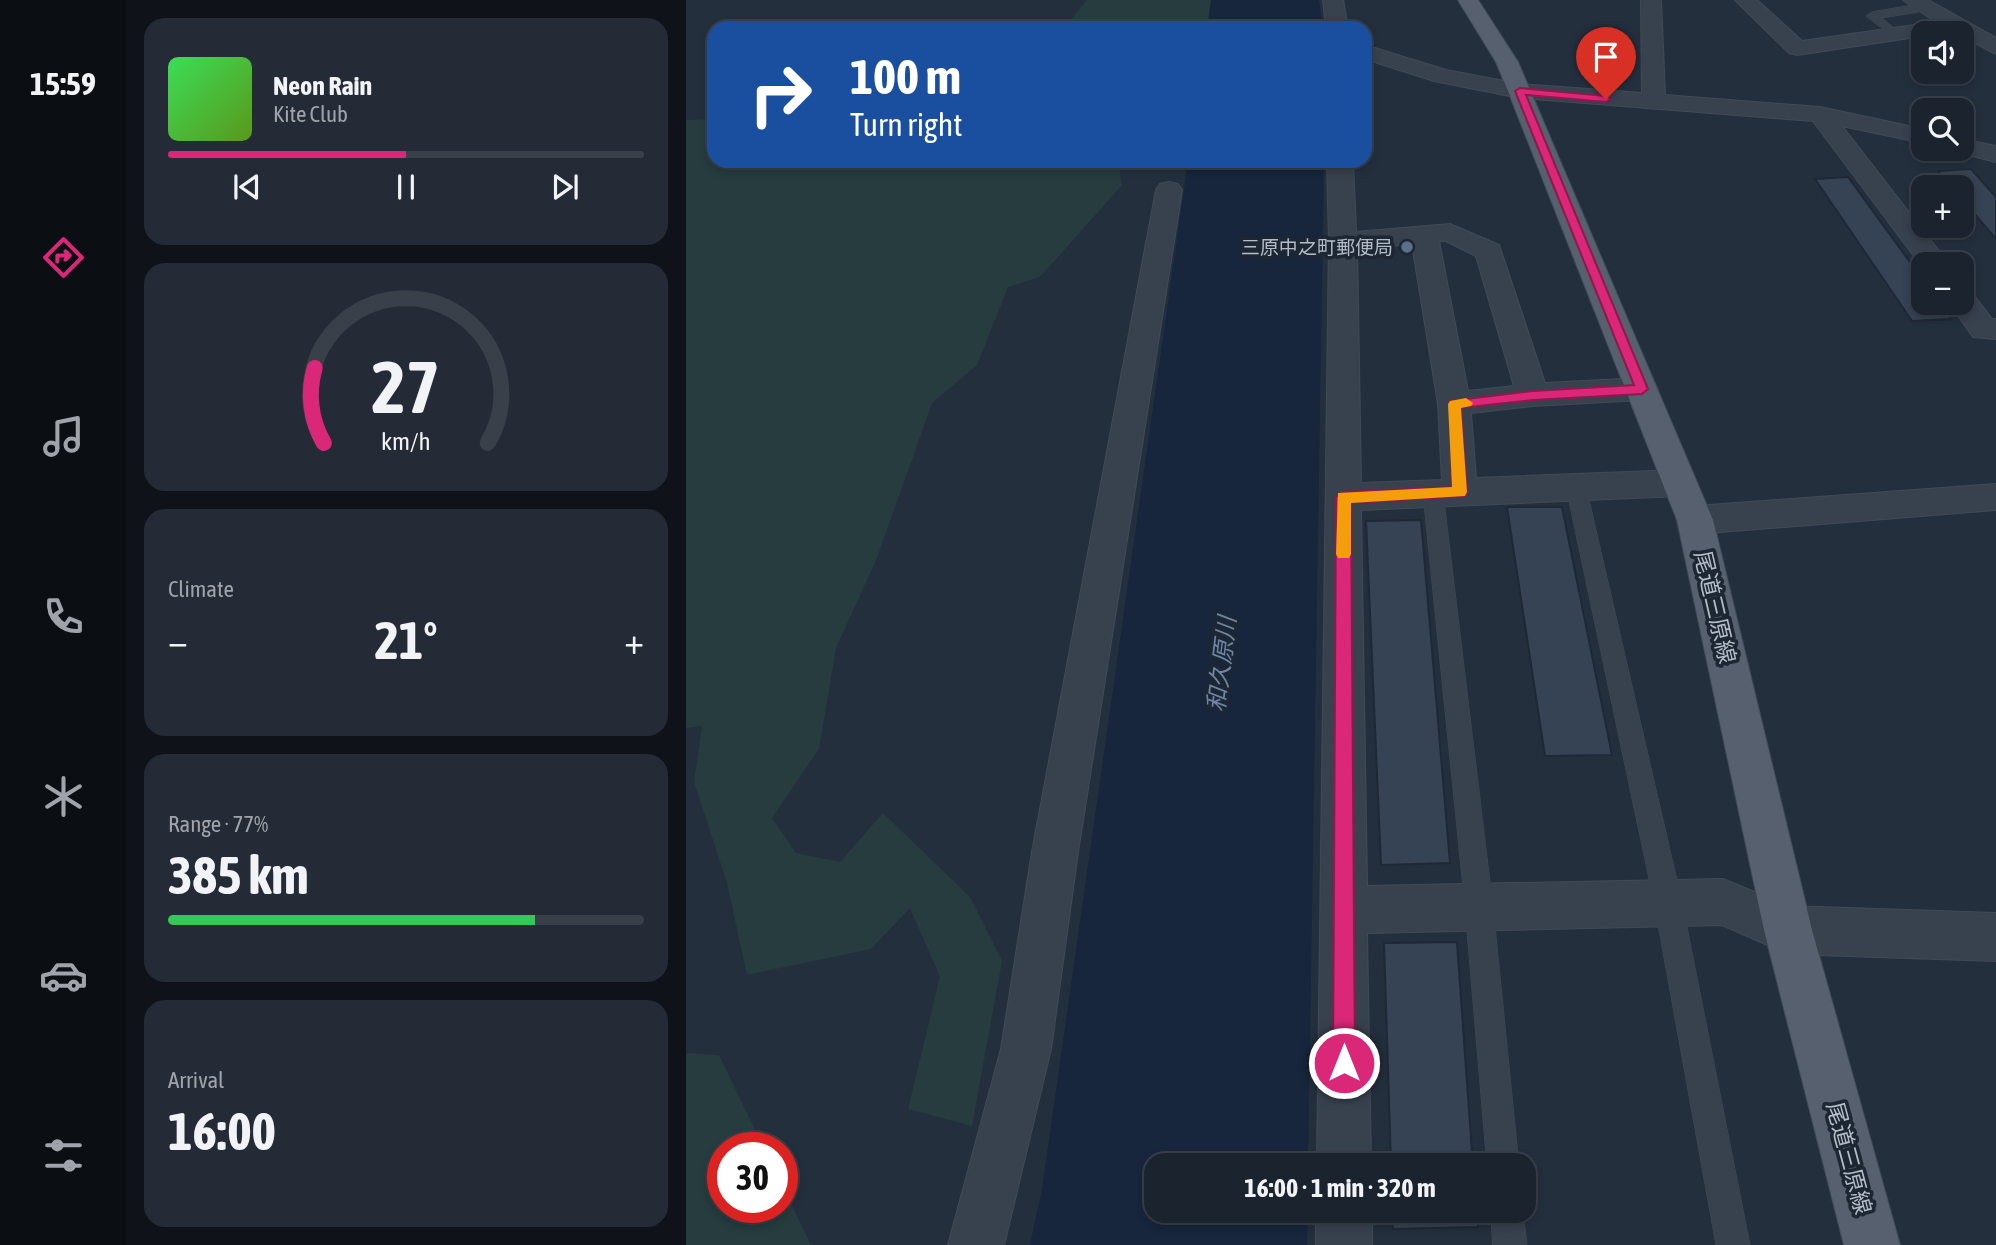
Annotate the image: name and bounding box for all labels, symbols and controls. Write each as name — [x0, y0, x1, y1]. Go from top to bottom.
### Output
map controls — [1911, 21, 1974, 315]
button: sound — [1911, 21, 1974, 84]
pin — [1576, 27, 1636, 99]
icon: arrive — [1587, 38, 1625, 76]
text: 100 m — [850, 48, 961, 104]
icon: right — [735, 49, 826, 140]
text: 15:59 — [30, 65, 96, 102]
text: Neon Rain — [273, 71, 372, 101]
button: search — [1911, 98, 1974, 161]
text: Kite Club — [273, 101, 348, 127]
text: Turn right — [850, 106, 963, 143]
icon: previous — [228, 168, 266, 206]
icon: pause — [387, 168, 425, 206]
icon: next — [546, 168, 584, 206]
button: + — [1911, 175, 1974, 238]
icon: directions — [39, 233, 88, 282]
place label: 三原中之町郵便局 — [1241, 236, 1393, 258]
marker: 三原中之町郵便局 — [1399, 239, 1415, 255]
button: − — [1911, 252, 1974, 315]
text: 27 — [372, 346, 440, 429]
icon: music — [39, 412, 88, 461]
text: km/h — [381, 427, 431, 455]
street label: 尾道三原線 — [1689, 548, 1741, 666]
text: Climate — [168, 576, 234, 602]
icon: phone — [39, 592, 88, 641]
text: 21° — [374, 610, 438, 670]
water label: 和久原川 — [1202, 612, 1241, 713]
text: − — [168, 619, 188, 662]
text: + — [624, 619, 644, 662]
icon: climate — [39, 772, 88, 821]
text: Range · 77% — [168, 811, 268, 837]
text: 385 km — [168, 845, 309, 905]
icon: car — [39, 951, 88, 1000]
position arrow — [1307, 1026, 1381, 1100]
text: Arrival — [168, 1067, 224, 1093]
street label: 尾道三原線 — [1822, 1099, 1876, 1217]
text: 16:00 — [168, 1101, 276, 1161]
icon: filters — [39, 1131, 88, 1180]
speed limit sign: 30 — [707, 1132, 798, 1223]
text: 16:00 · 1 min · 320 m — [1244, 1173, 1436, 1203]

